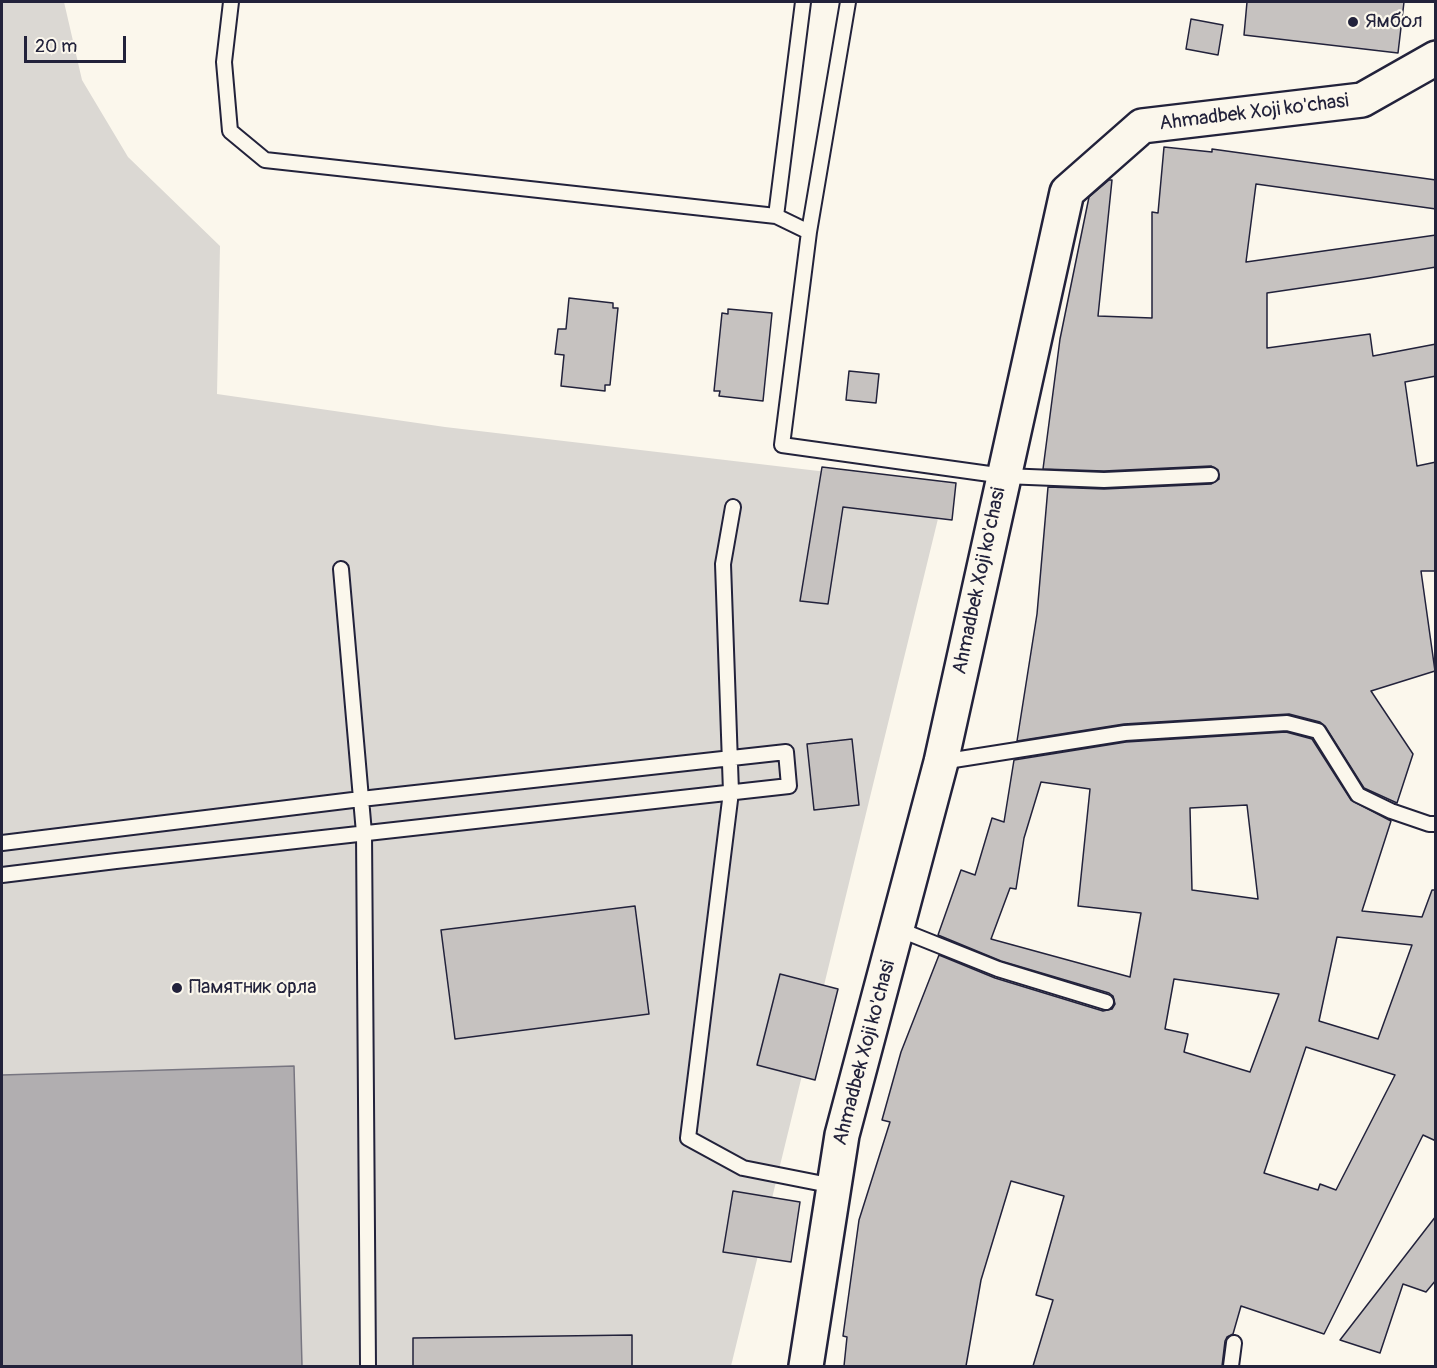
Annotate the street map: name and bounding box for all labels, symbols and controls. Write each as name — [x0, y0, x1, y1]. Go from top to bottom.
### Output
place label: Ямбол — [1365, 10, 1422, 34]
marker: Ямбол — [1346, 15, 1360, 29]
scale bar — [27, 24, 129, 62]
text: 20 m — [35, 35, 77, 58]
street label: Ahmadbek Xoji ko'chasi — [1158, 89, 1350, 137]
street label: Ahmadbek Xoji ko'chasi — [948, 485, 1012, 677]
street label: Ahmadbek Xoji ko'chasi — [829, 958, 901, 1148]
place label: Памятник орла — [189, 976, 316, 1000]
marker: Памятник орла — [170, 981, 184, 995]

